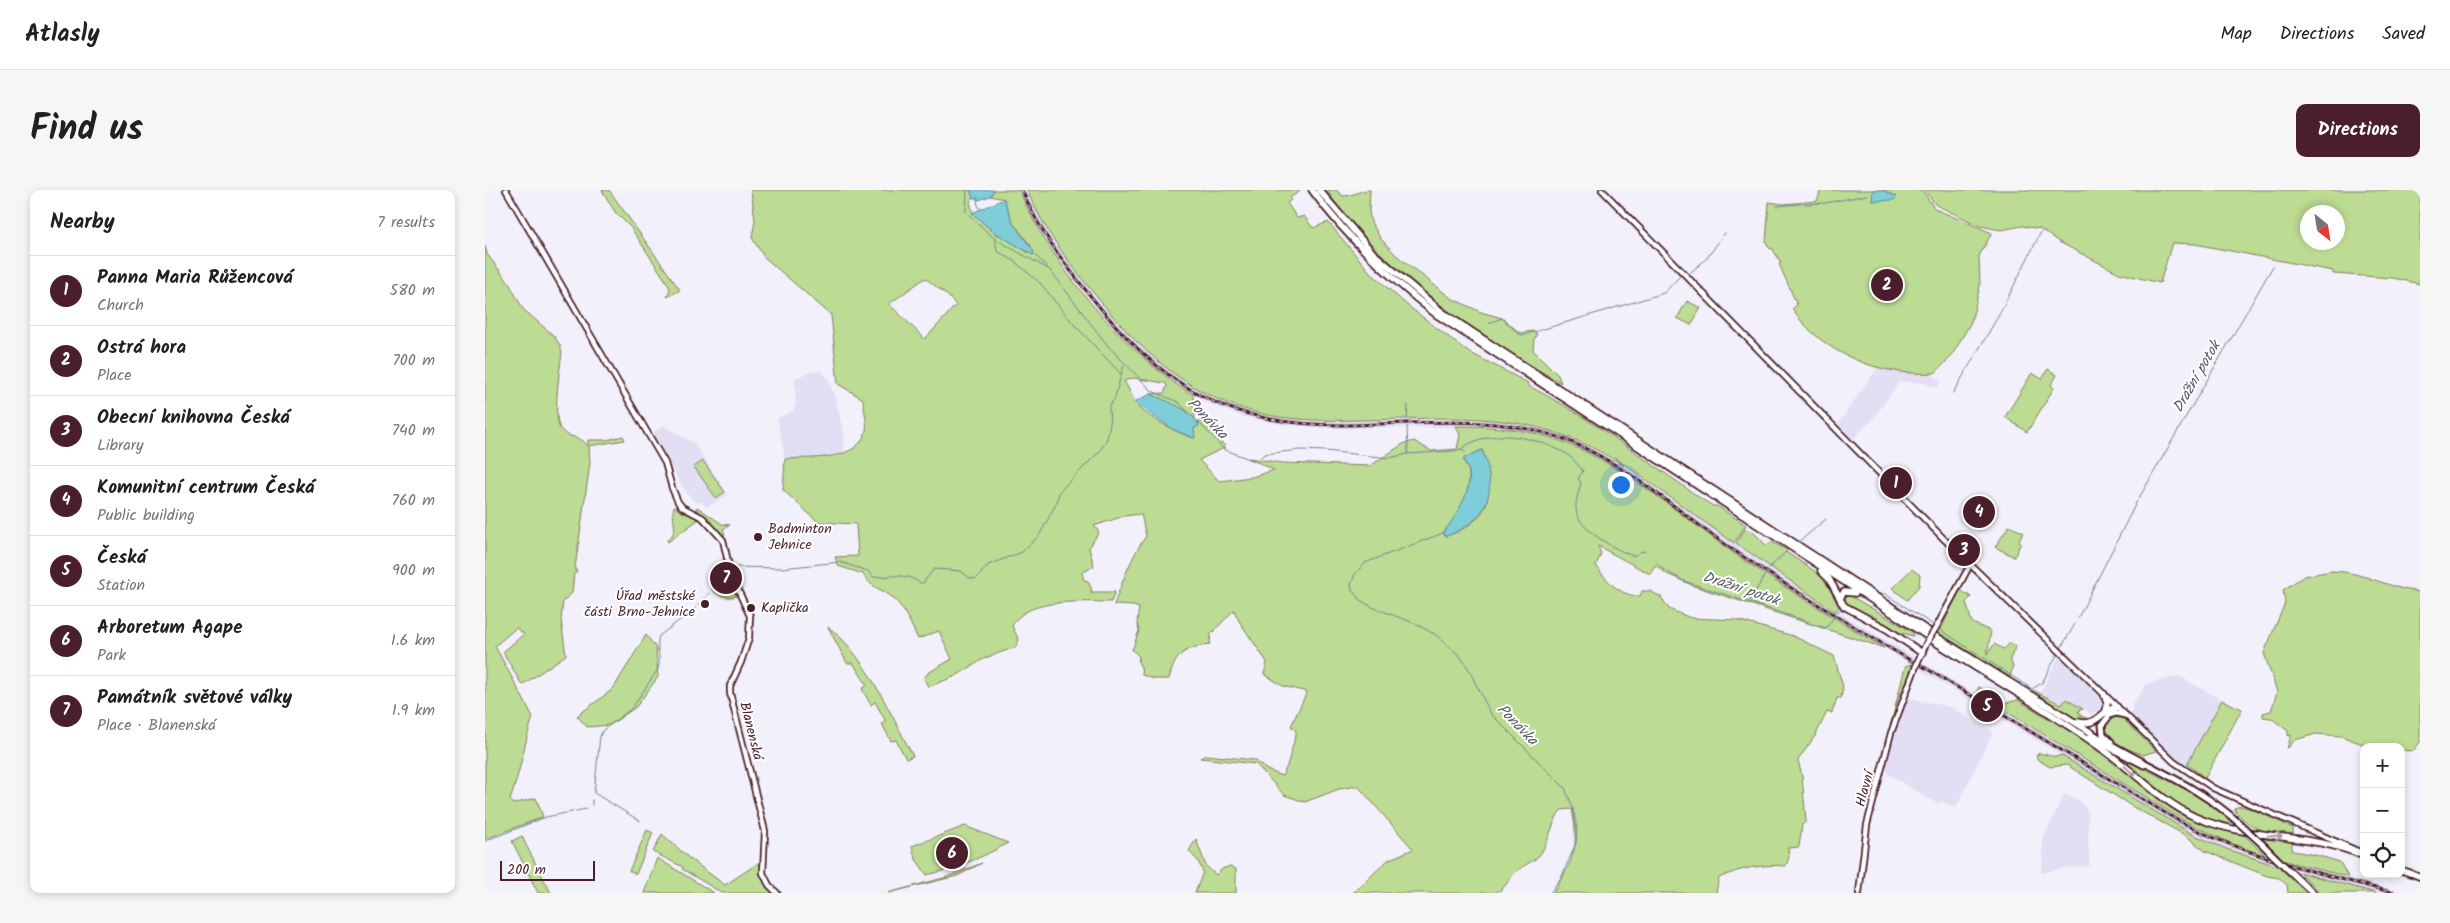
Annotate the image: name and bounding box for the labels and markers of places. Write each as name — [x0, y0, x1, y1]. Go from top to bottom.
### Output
pin: 2 — [1871, 266, 1903, 304]
pin: 1 — [1880, 464, 1912, 502]
pin: 4 — [1963, 493, 1995, 531]
place label: Badminton Jehnice — [768, 518, 832, 556]
marker: Badminton Jehnice — [752, 531, 764, 543]
pin: 3 — [1948, 531, 1980, 569]
pin: 7 — [710, 559, 742, 597]
place label: Úřad městské části Brno-Jehnice — [584, 585, 696, 623]
place label: Kaplička — [761, 597, 809, 619]
marker: Úřad městské části Brno-Jehnice — [699, 598, 711, 610]
marker: Kaplička — [745, 602, 757, 614]
pin: 5 — [1971, 687, 2003, 725]
pin: 6 — [936, 834, 968, 872]

